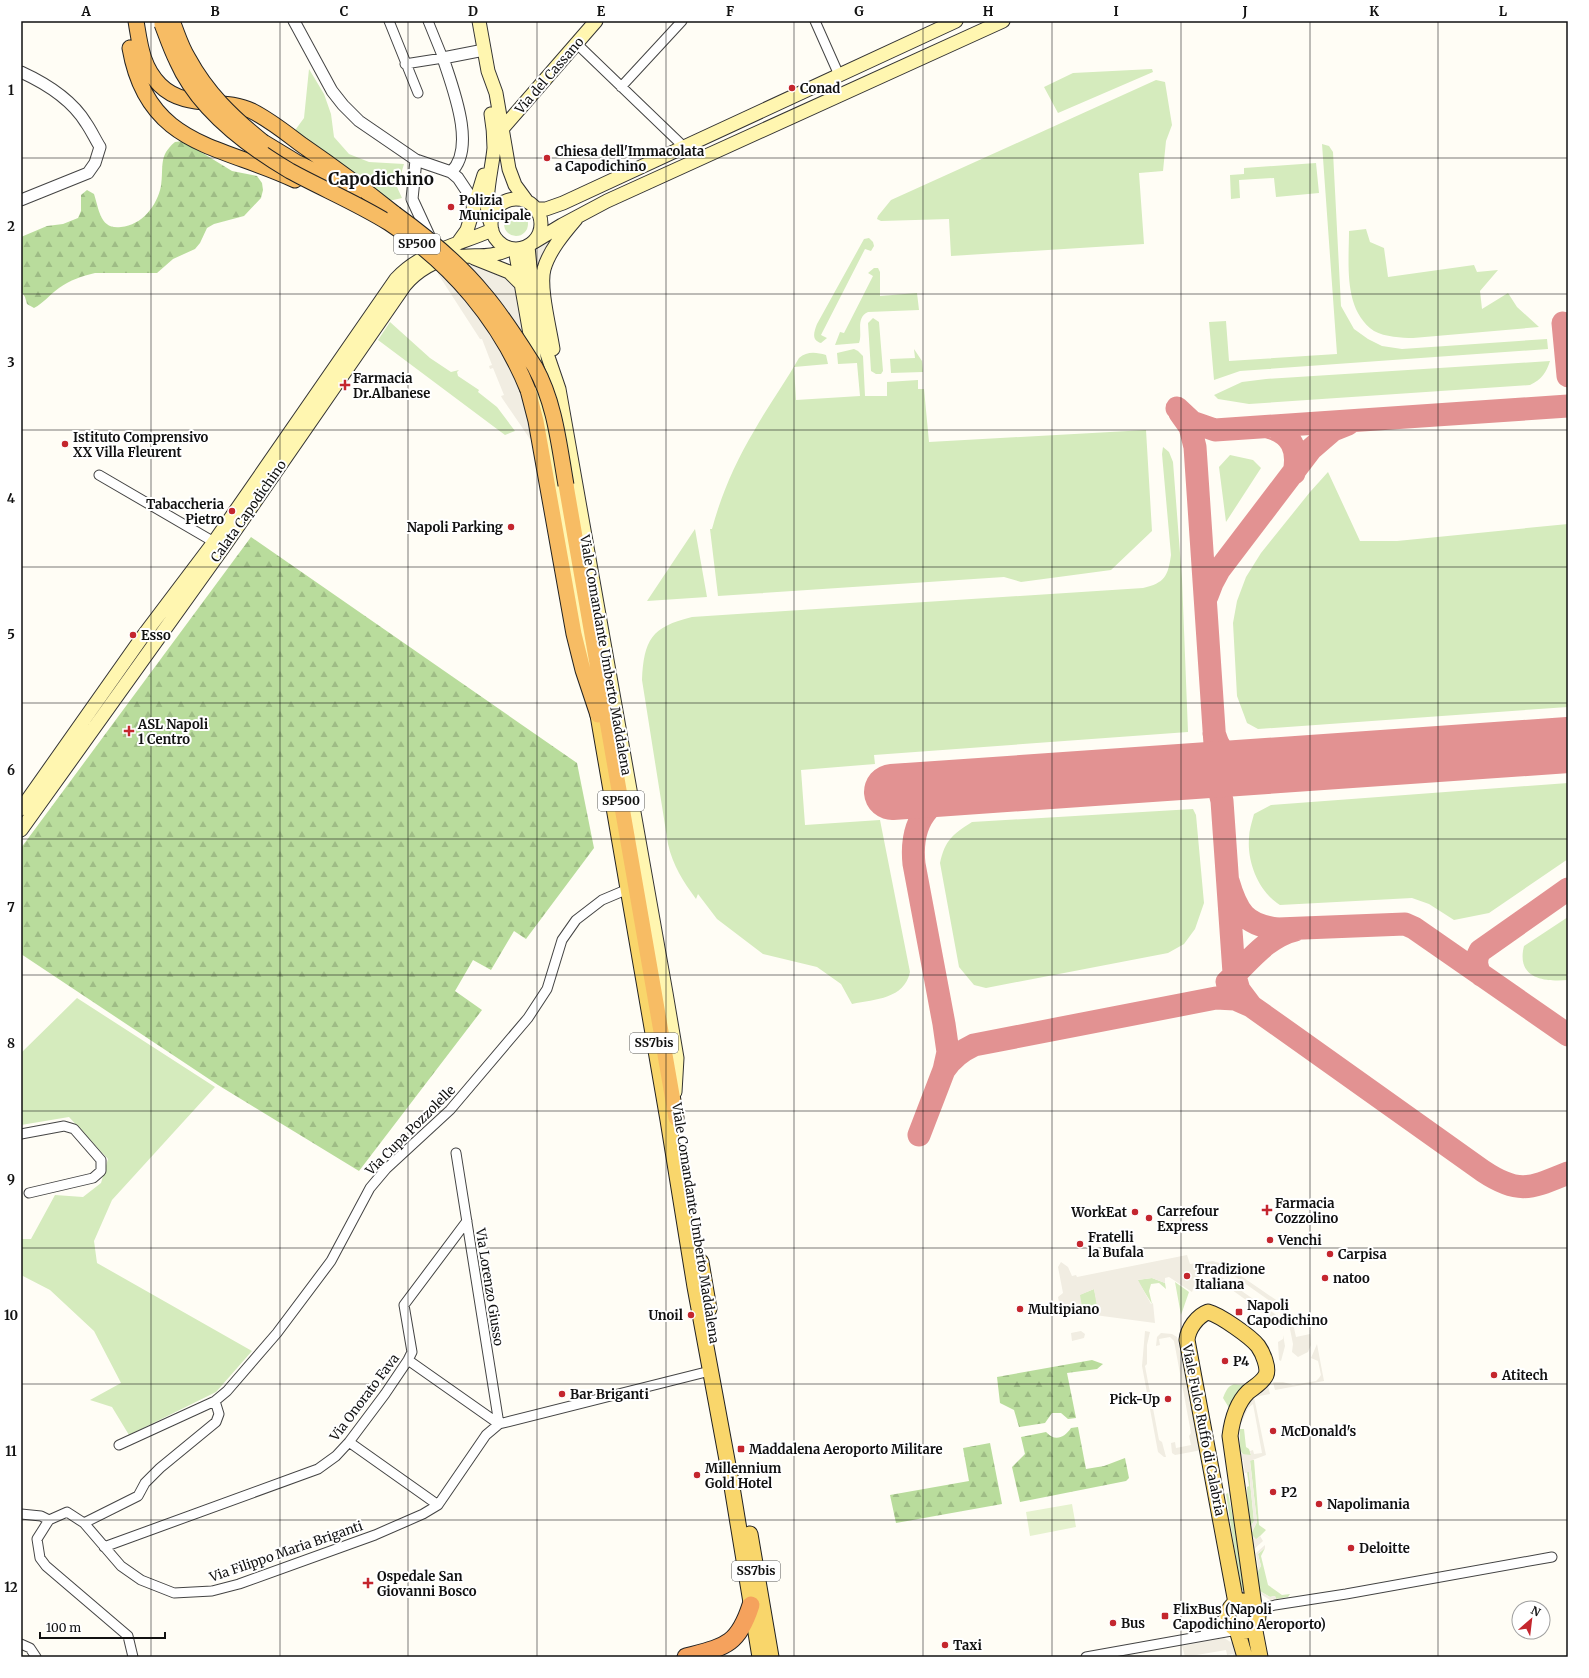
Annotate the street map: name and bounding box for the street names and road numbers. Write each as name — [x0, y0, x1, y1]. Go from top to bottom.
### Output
street label: Via del Cassano — [511, 33, 588, 118]
road number: SP500 — [394, 234, 440, 254]
street label: Calata Capodichino — [207, 457, 290, 566]
street label: Viale Comandante Umberto Maddalena — [576, 533, 635, 777]
road number: SP500 — [598, 791, 644, 811]
road number: SS7bis — [630, 1033, 678, 1053]
street label: Via Cupa Pozzolelle — [361, 1082, 459, 1180]
street label: Viale Comandante Umberto Maddalena — [668, 1100, 723, 1345]
street label: Via Lorenzo Giusso — [472, 1226, 507, 1348]
street label: Viale Fulco Ruffo di Calabria — [1178, 1342, 1229, 1517]
street label: Via Onorato Fava — [325, 1350, 403, 1445]
street label: Via Filippo Maria Briganti — [206, 1517, 365, 1586]
road number: SS7bis — [732, 1561, 780, 1581]

